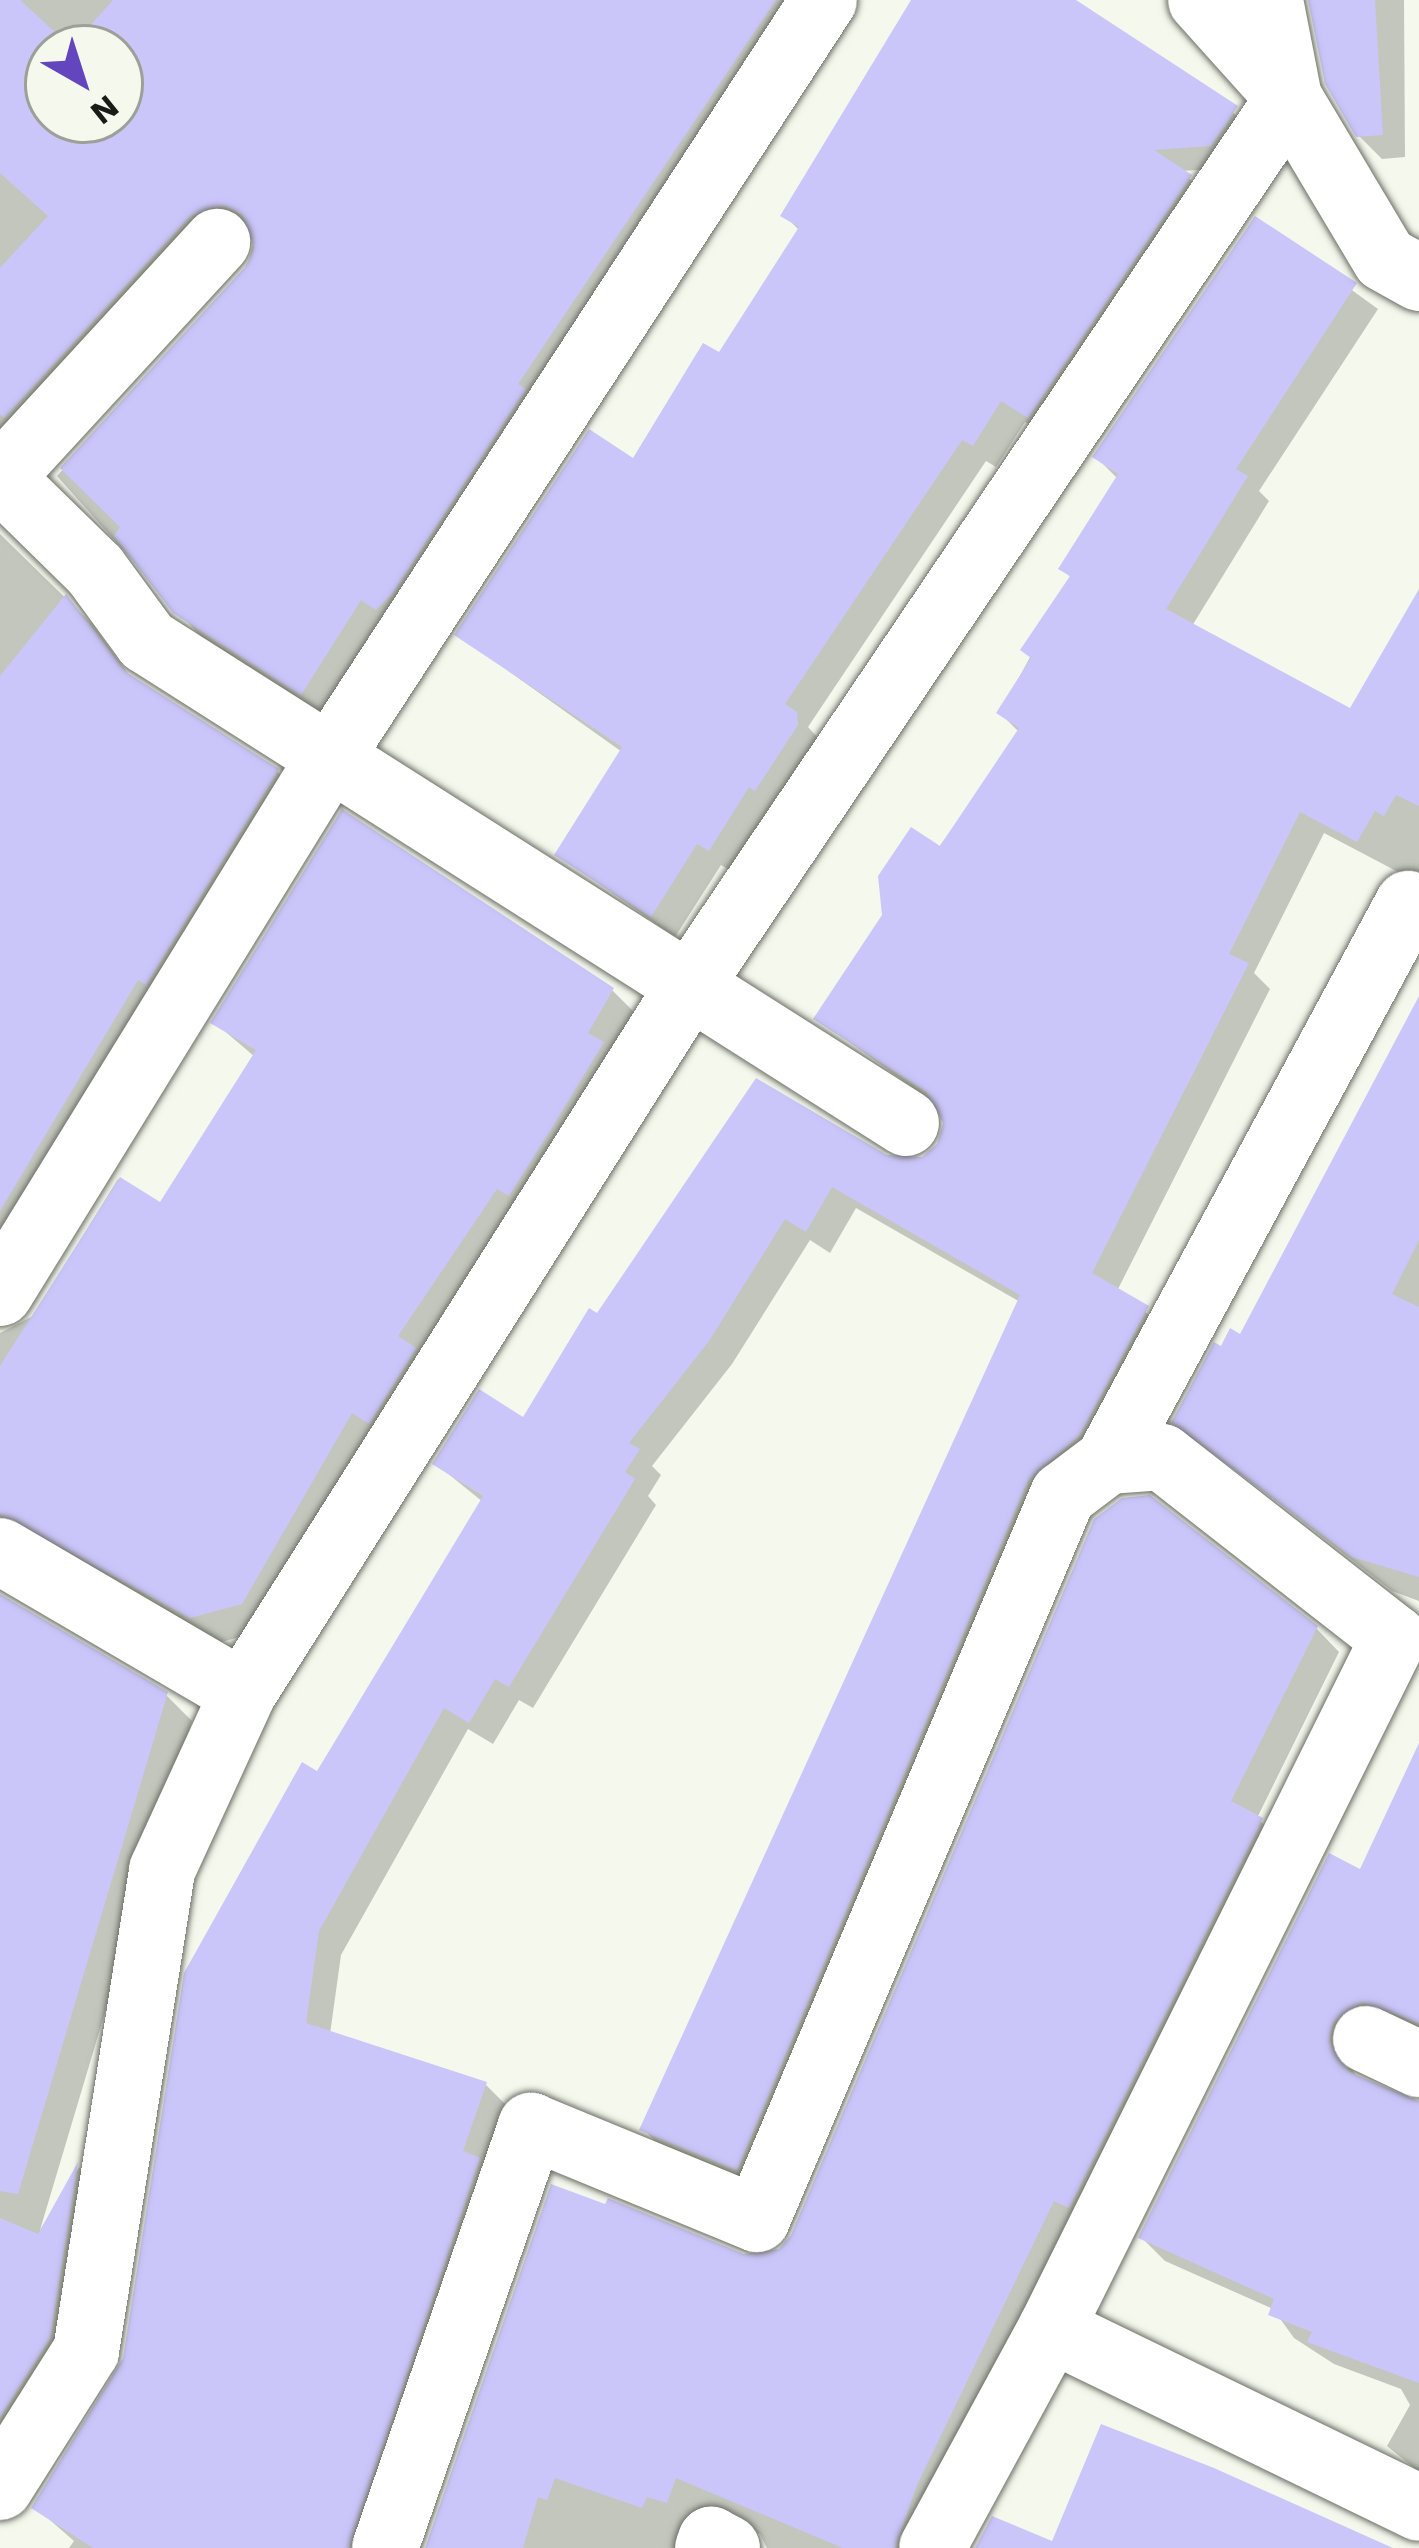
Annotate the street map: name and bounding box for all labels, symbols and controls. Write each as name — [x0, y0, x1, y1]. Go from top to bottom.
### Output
north arrow — [24, 24, 144, 144]
text: N — [83, 87, 127, 133]

